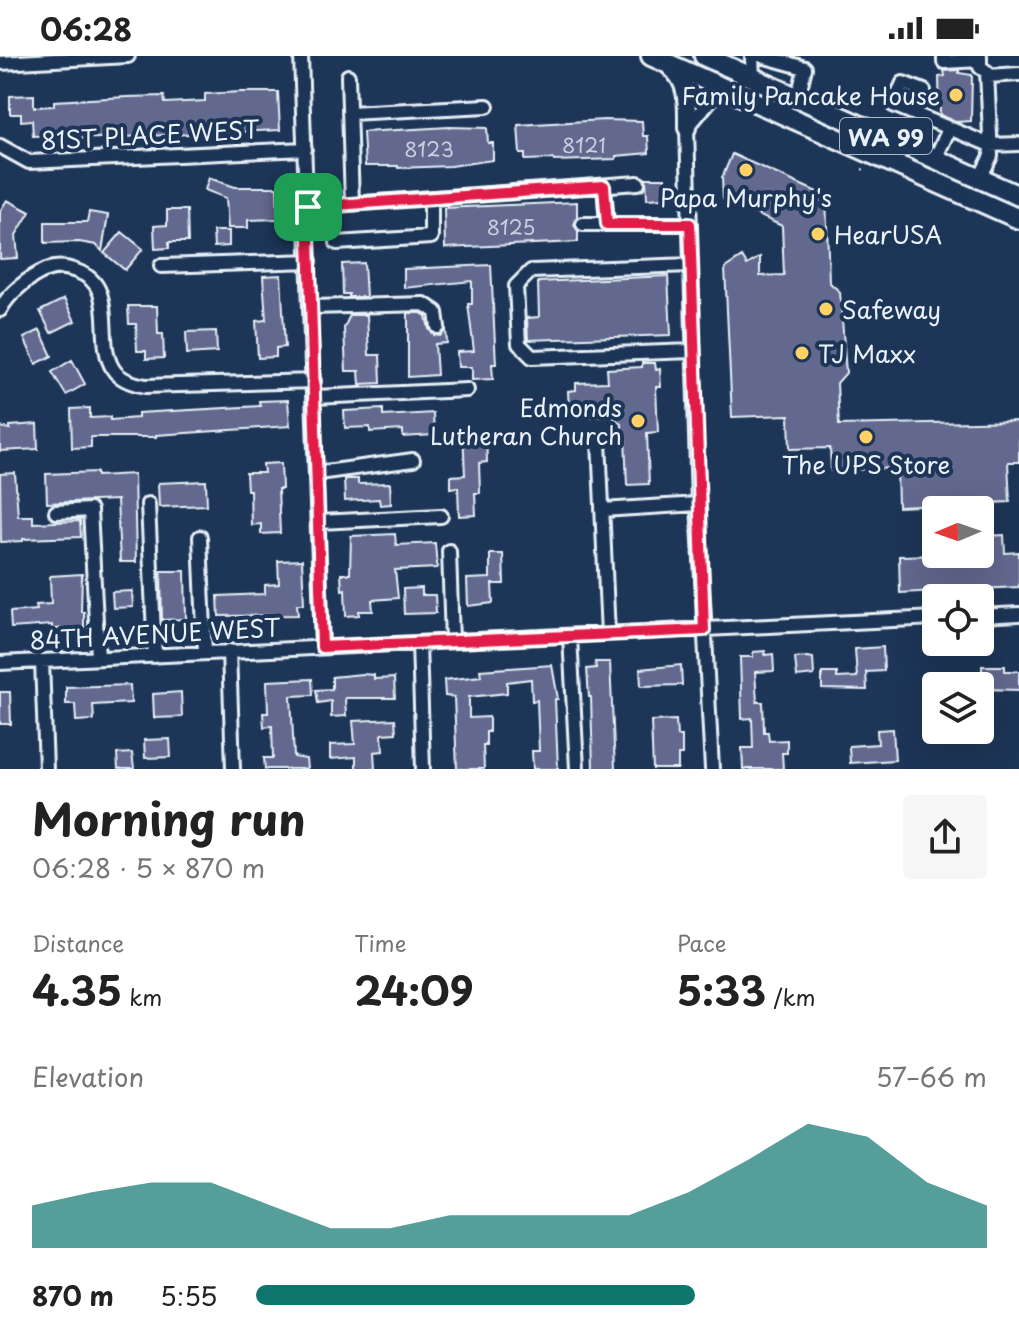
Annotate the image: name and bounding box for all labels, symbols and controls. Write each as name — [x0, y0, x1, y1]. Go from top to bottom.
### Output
text: 06:28 — [40, 6, 132, 51]
place label: Family Pancake House — [681, 77, 940, 113]
marker: Family Pancake House — [947, 86, 965, 104]
street label: 81ST PLACE WEST — [40, 110, 261, 158]
road number: WA 99 — [840, 118, 932, 154]
house number: 8121 — [562, 130, 606, 160]
house number: 8123 — [404, 134, 454, 164]
marker: Papa Murphy's — [737, 161, 755, 179]
pin — [274, 173, 342, 241]
place label: Papa Murphy's — [660, 179, 832, 215]
icon: arrive — [286, 185, 330, 229]
house number: 8125 — [487, 212, 535, 242]
place label: HearUSA — [834, 216, 942, 252]
marker: HearUSA — [809, 225, 827, 243]
place label: Safeway — [842, 291, 941, 327]
marker: Safeway — [817, 300, 835, 318]
place label: TJ Maxx — [818, 335, 916, 371]
marker: TJ Maxx — [793, 344, 811, 362]
place label: Edmonds Lutheran Church — [430, 389, 622, 453]
marker: Edmonds Lutheran Church — [629, 412, 647, 430]
marker: The UPS Store — [857, 428, 875, 446]
place label: The UPS Store — [782, 446, 950, 482]
north arrow — [922, 496, 994, 568]
map controls — [922, 496, 994, 744]
button: locate — [922, 584, 994, 656]
street label: 84TH AVENUE WEST — [29, 608, 282, 658]
button: layers — [922, 672, 994, 744]
text: Morning run — [32, 785, 306, 851]
button: share — [903, 795, 987, 879]
text: 06:28 · 5 × 870 m — [32, 848, 265, 887]
text: Distance — [32, 926, 124, 959]
text: Time — [354, 926, 406, 959]
text: Pace — [677, 926, 726, 959]
text: 4.35 — [32, 959, 122, 1020]
text: 24:09 — [354, 959, 474, 1020]
text: 5:33 — [677, 959, 766, 1020]
text: km — [122, 980, 162, 1013]
text: /km — [766, 980, 816, 1013]
text: Elevation — [32, 1057, 144, 1096]
text: 57–66 m — [876, 1057, 987, 1096]
text: 870 m — [32, 1276, 114, 1315]
text: 5:55 — [160, 1276, 218, 1315]

